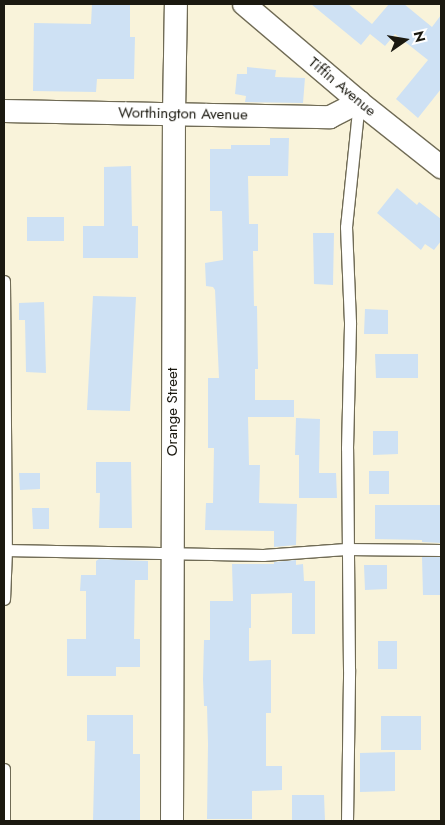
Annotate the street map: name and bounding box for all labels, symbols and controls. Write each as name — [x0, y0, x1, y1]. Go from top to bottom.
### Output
north arrow — [380, 15, 430, 65]
text: N — [409, 29, 431, 44]
street label: Tiffin Avenue — [305, 54, 379, 120]
street label: Worthington Avenue — [118, 104, 248, 124]
street label: Orange Street — [164, 368, 182, 456]

